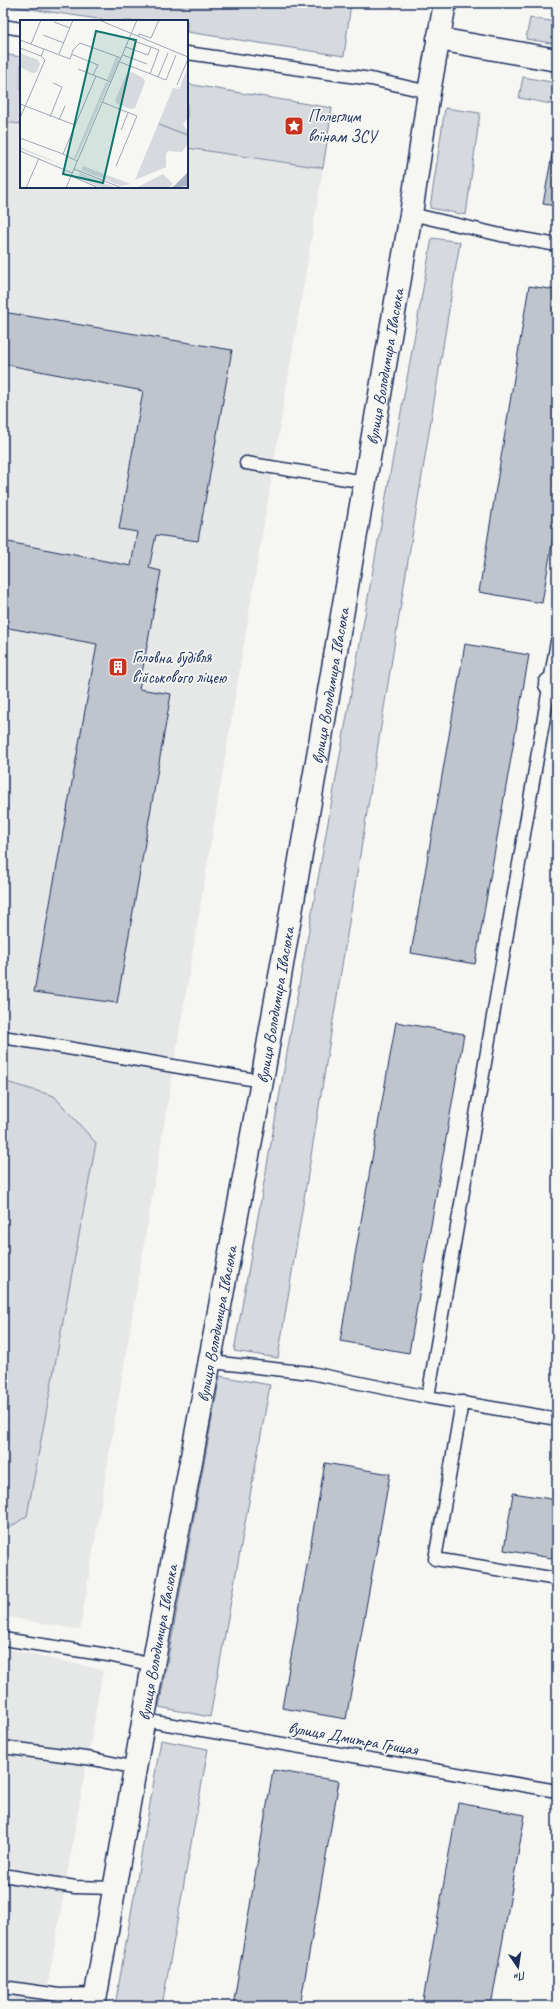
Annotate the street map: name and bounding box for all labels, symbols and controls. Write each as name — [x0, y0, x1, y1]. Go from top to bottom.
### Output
inset map — [20, 20, 188, 188]
place label: Полеглим воїнам ЗСУ — [308, 106, 380, 147]
place icon: Полеглим воїнам ЗСУ — [283, 115, 305, 137]
street label: вулиця Володимира Івасюка — [362, 285, 409, 446]
street label: вулиця Володимира Івасюка — [307, 604, 354, 766]
place label: Головна будівля військового ліцею — [132, 647, 228, 688]
building icon: Головна будівля військового ліцею — [107, 656, 129, 678]
street label: вулиця Володимира Івасюка — [252, 924, 300, 1085]
street label: вулиця Володимира Івасюка — [192, 1243, 242, 1404]
street label: вулиця Володимира Івасюка — [134, 1561, 183, 1722]
street label: вулиця Дмитра Грицая — [287, 1717, 421, 1760]
north arrow — [498, 1947, 538, 1987]
text: Пн — [512, 1969, 527, 1985]

